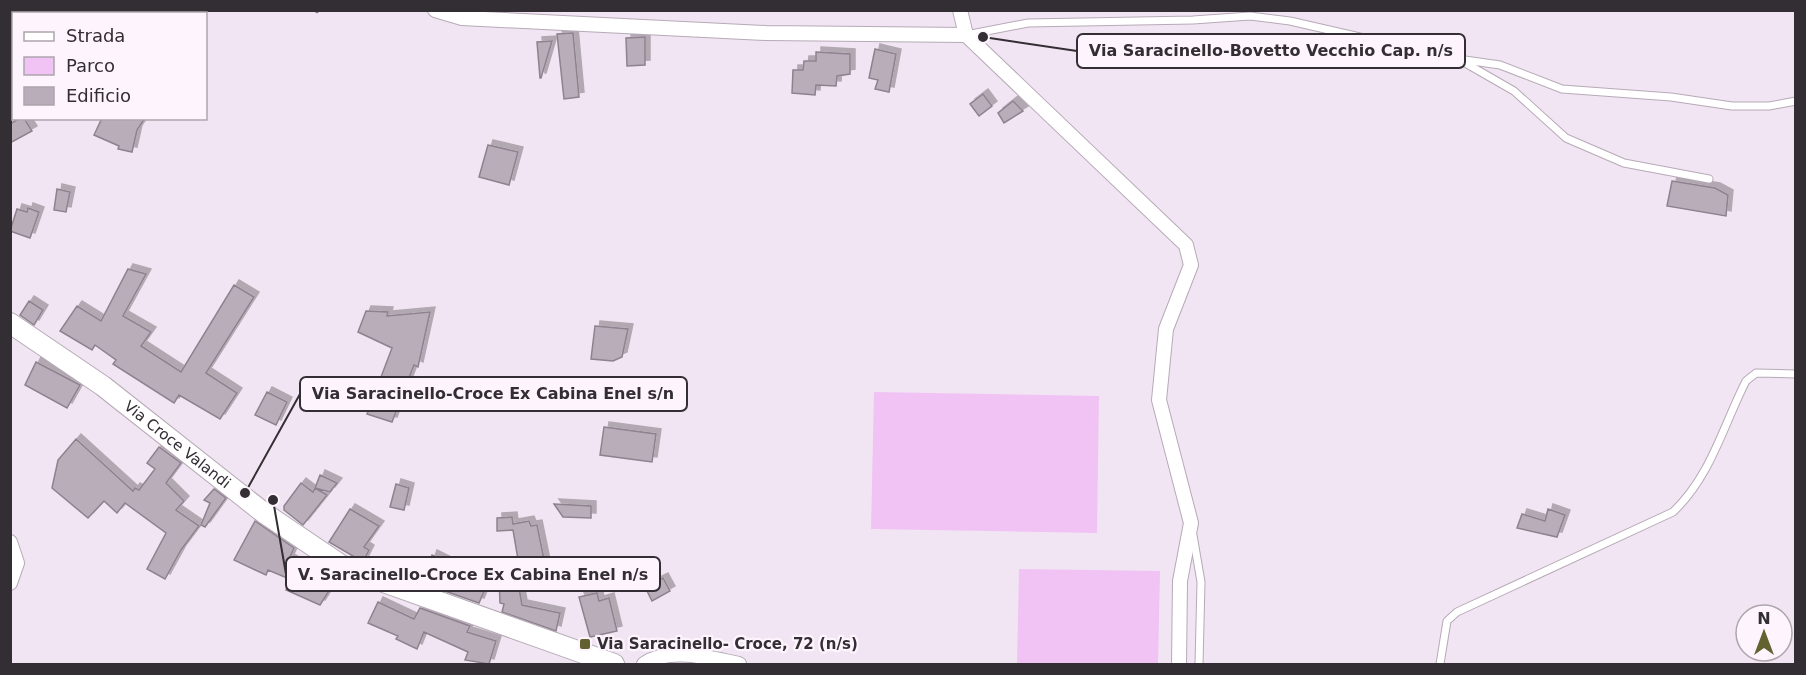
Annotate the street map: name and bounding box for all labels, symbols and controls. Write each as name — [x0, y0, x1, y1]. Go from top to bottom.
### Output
legend — [12, 12, 207, 120]
text: Strada — [66, 25, 125, 46]
callout: Via Saracinello-Bovetto Vecchio Cap. n/s — [1077, 34, 1465, 68]
text: Via Saracinello-Bovetto Vecchio Cap. n/s — [1089, 41, 1453, 60]
text: Parco — [66, 55, 115, 76]
text: Edificio — [66, 85, 131, 106]
callout: Via Saracinello-Croce Ex Cabina Enel s/n — [300, 377, 687, 411]
text: Via Saracinello-Croce Ex Cabina Enel s/n — [312, 384, 674, 403]
street label: Via Croce Valandi — [120, 397, 234, 492]
callout: V. Saracinello-Croce Ex Cabina Enel n/s — [286, 557, 660, 591]
text: V. Saracinello-Croce Ex Cabina Enel n/s — [298, 565, 648, 584]
north arrow — [1734, 603, 1794, 663]
text: N — [1757, 609, 1771, 628]
place label: Via Saracinello- Croce, 72 (n/s) — [597, 635, 858, 653]
marker: Via Saracinello- Croce, 72 (n/s) — [578, 637, 592, 651]

